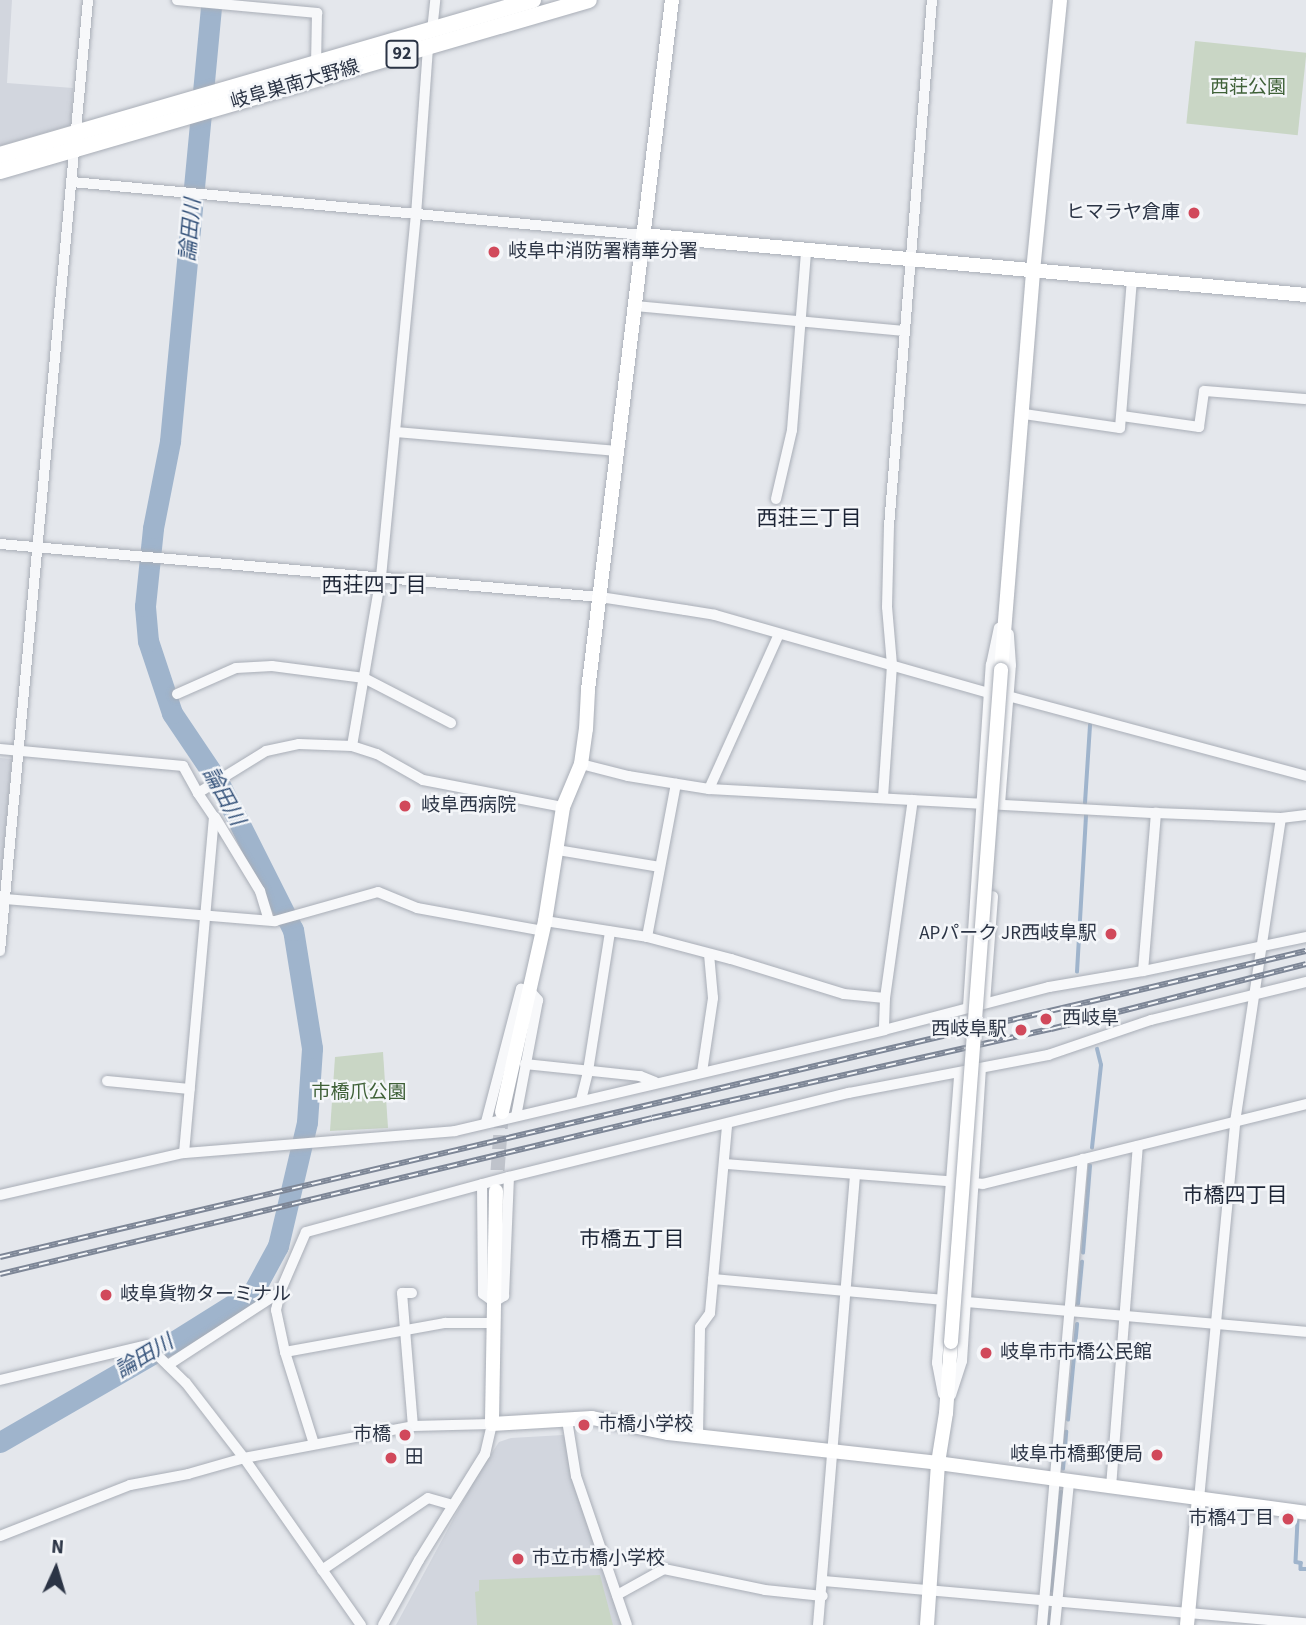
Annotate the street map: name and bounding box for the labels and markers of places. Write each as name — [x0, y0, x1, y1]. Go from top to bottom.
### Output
place label: ヒマラヤ倉庫 — [1066, 202, 1180, 224]
marker: ヒマラヤ倉庫 — [1186, 205, 1202, 221]
place label: 岐阜中消防署精華分署 — [508, 241, 698, 263]
marker: 岐阜中消防署精華分署 — [486, 244, 502, 260]
place label: 岐阜西病院 — [421, 795, 516, 817]
marker: 岐阜西病院 — [395, 796, 415, 816]
place label: APパーク JR西岐阜駅 — [919, 923, 1097, 945]
marker: APパーク JR西岐阜駅 — [1103, 926, 1119, 942]
place label: 西岐阜 — [1062, 1008, 1119, 1030]
marker: 西岐阜 — [1036, 1009, 1056, 1029]
place label: 西岐阜駅 — [931, 1019, 1007, 1041]
marker: 西岐阜駅 — [1013, 1022, 1029, 1038]
place label: 岐阜貨物ターミナル — [120, 1284, 291, 1306]
marker: 岐阜貨物ターミナル — [98, 1287, 114, 1303]
place label: 岐阜市市橋公民館 — [1000, 1342, 1152, 1364]
marker: 岐阜市市橋公民館 — [978, 1345, 994, 1361]
place label: 市橋小学校 — [598, 1414, 693, 1436]
marker: 市橋小学校 — [576, 1417, 592, 1433]
place label: 市橋 — [353, 1424, 391, 1446]
marker: 市橋 — [397, 1427, 413, 1443]
place label: 岐阜市橋郵便局 — [1010, 1444, 1143, 1466]
place label: 田 — [405, 1447, 424, 1469]
marker: 岐阜市橋郵便局 — [1149, 1447, 1165, 1463]
marker: 田 — [383, 1450, 399, 1466]
place label: 市橋4丁目 — [1189, 1508, 1274, 1530]
marker: 市橋4丁目 — [1280, 1511, 1296, 1527]
place label: 市立市橋小学校 — [532, 1548, 665, 1570]
marker: 市立市橋小学校 — [510, 1551, 526, 1567]

